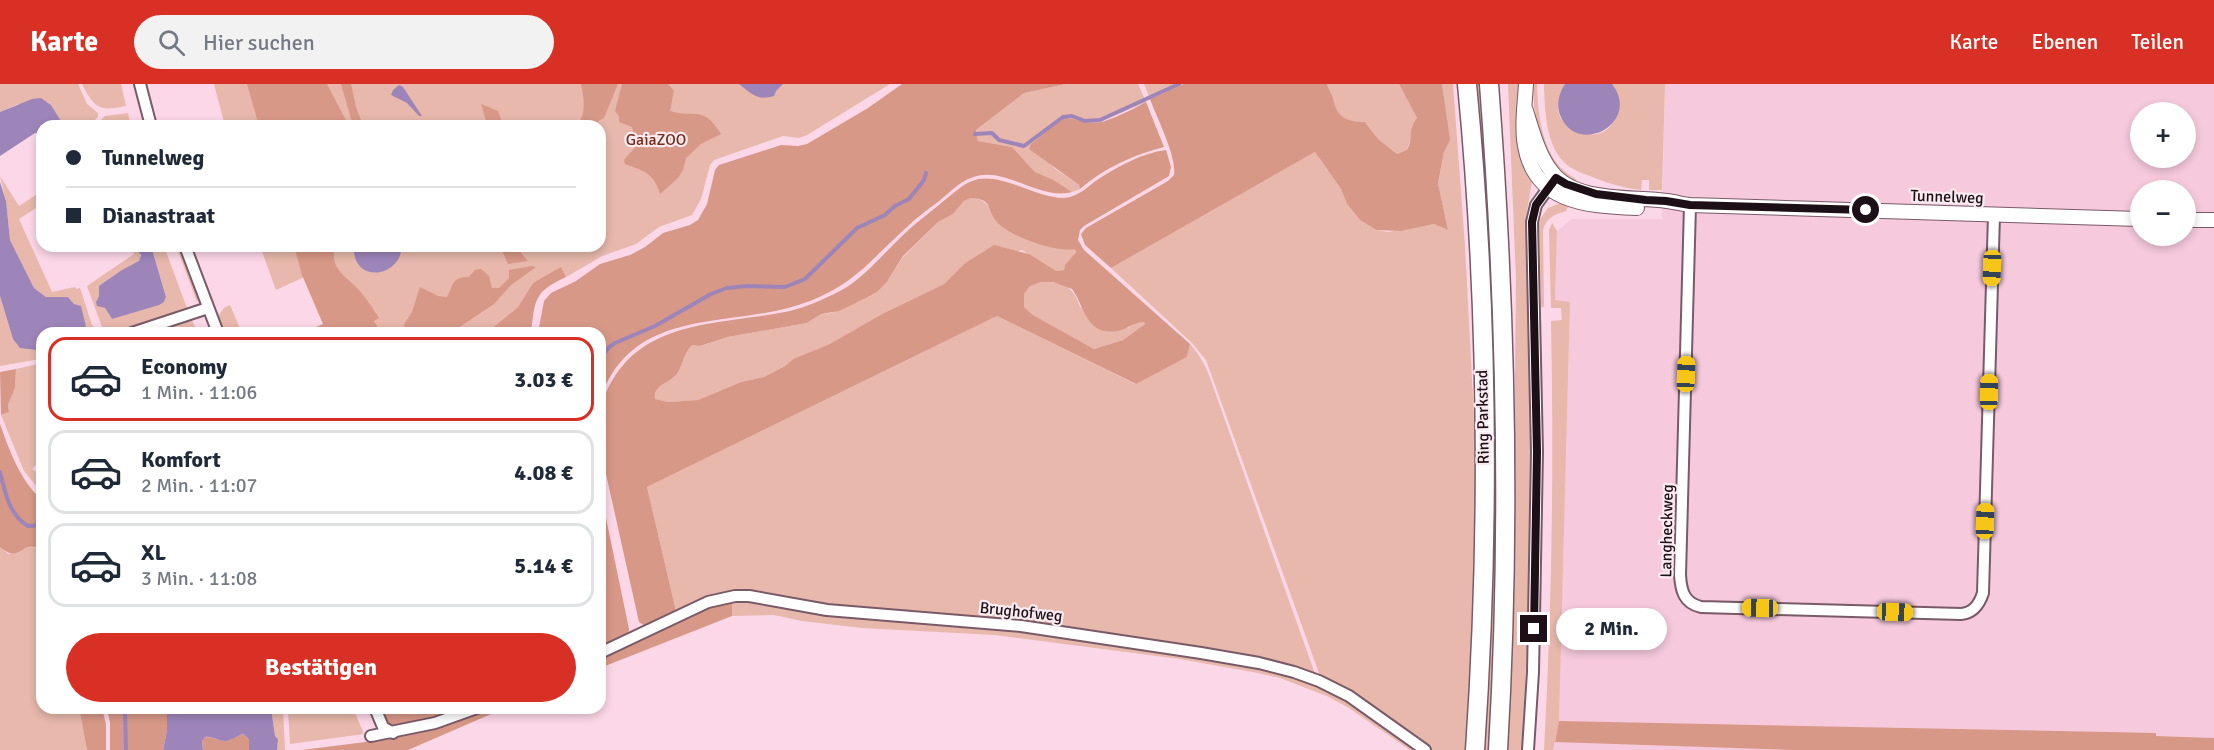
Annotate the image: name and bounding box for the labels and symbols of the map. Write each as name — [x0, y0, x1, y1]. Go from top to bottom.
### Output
park label: GaiaZOO — [626, 130, 686, 150]
street label: Tunnelweg — [1910, 186, 1984, 208]
route start — [1852, 196, 1879, 223]
car — [1982, 250, 2002, 286]
car — [1676, 356, 1696, 392]
street label: Ring Parkstad — [1472, 370, 1494, 464]
car — [1980, 374, 1998, 410]
street label: Langheckweg — [1656, 484, 1678, 578]
car — [1975, 503, 1995, 539]
street label: Brughofweg — [979, 598, 1063, 626]
car — [1742, 599, 1778, 617]
car — [1877, 602, 1913, 622]
callout: 2 Min. — [1555, 608, 1666, 650]
route end — [1520, 615, 1547, 642]

